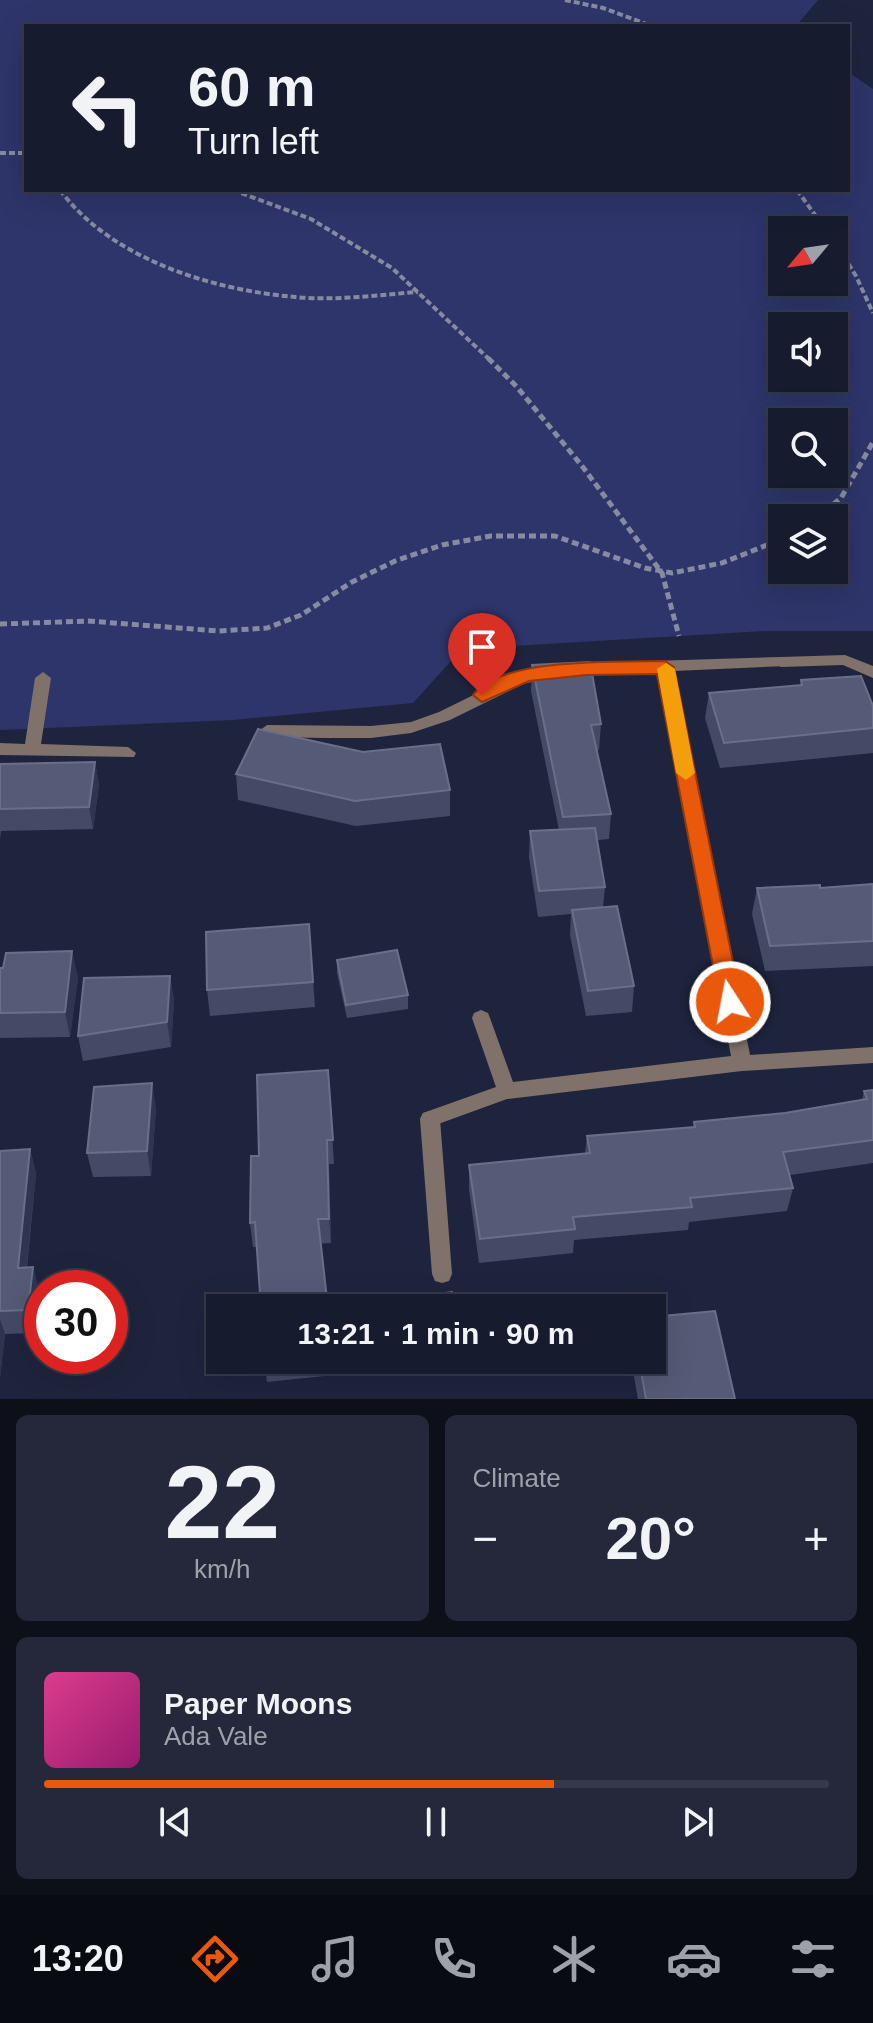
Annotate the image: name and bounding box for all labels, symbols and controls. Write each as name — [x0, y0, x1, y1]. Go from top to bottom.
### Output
text: 60 m — [188, 55, 316, 118]
icon: left — [56, 56, 160, 160]
text: Turn left — [188, 121, 319, 162]
north arrow — [768, 216, 848, 296]
map controls — [768, 216, 848, 584]
button: sound — [768, 312, 848, 392]
button: search — [768, 408, 848, 488]
button: layers — [768, 504, 848, 584]
pin — [448, 613, 516, 695]
icon: arrive — [460, 625, 504, 669]
position arrow — [688, 960, 772, 1044]
speed limit sign: 30 — [24, 1270, 128, 1374]
text: 13:21 · 1 min · 90 m — [298, 1317, 574, 1350]
text: 22 — [164, 1444, 280, 1560]
text: Climate — [473, 1463, 561, 1493]
text: 20° — [605, 1505, 696, 1572]
text: − — [473, 1514, 498, 1563]
text: + — [803, 1514, 829, 1563]
text: km/h — [194, 1554, 250, 1584]
text: Paper Moons — [164, 1687, 352, 1720]
text: Ada Vale — [164, 1721, 268, 1751]
icon: previous — [153, 1800, 197, 1844]
icon: pause — [414, 1800, 458, 1844]
icon: next — [676, 1800, 720, 1844]
icon: directions — [187, 1931, 243, 1987]
icon: music — [307, 1931, 363, 1987]
icon: phone — [426, 1931, 482, 1987]
icon: climate — [546, 1931, 602, 1987]
icon: car — [666, 1931, 722, 1987]
icon: filters — [785, 1931, 841, 1987]
text: 13:20 — [32, 1938, 124, 1979]

